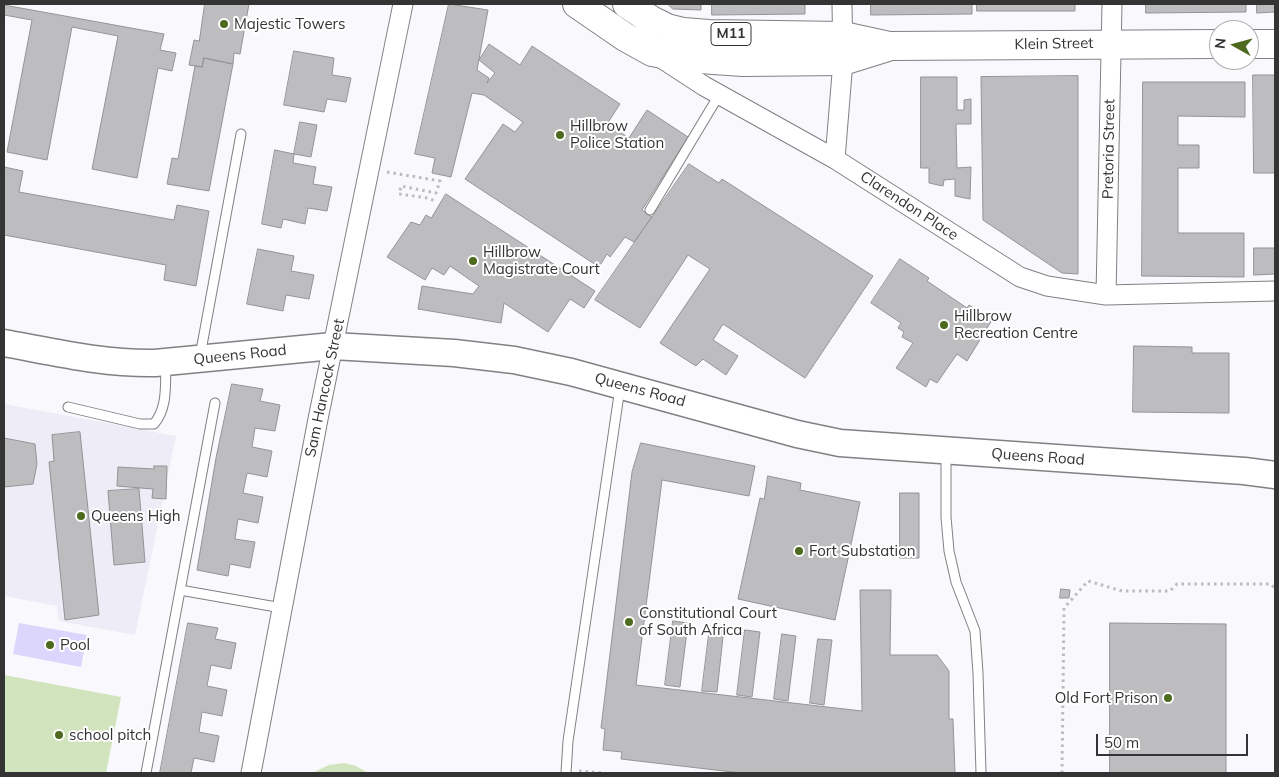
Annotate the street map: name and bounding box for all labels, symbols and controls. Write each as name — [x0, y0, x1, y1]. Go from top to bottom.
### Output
place label: Majestic Towers — [234, 15, 345, 33]
marker: Majestic Towers — [218, 18, 230, 30]
north arrow — [1209, 20, 1259, 70]
road number: M11 — [711, 22, 751, 46]
street label: Klein Street — [1014, 34, 1094, 54]
text: N — [1211, 37, 1230, 50]
street label: Pretoria Street — [1099, 99, 1119, 199]
place label: Hillbrow Police Station — [570, 117, 664, 152]
marker: Hillbrow Police Station — [554, 129, 566, 141]
street label: Clarendon Place — [857, 168, 961, 244]
place label: Hillbrow Magistrate Court — [483, 243, 600, 278]
marker: Hillbrow Magistrate Court — [467, 255, 479, 267]
place label: Hillbrow Recreation Centre — [954, 307, 1078, 342]
street label: Sam Hancock Street — [302, 317, 348, 459]
marker: Hillbrow Recreation Centre — [938, 319, 950, 331]
street label: Queens Road — [193, 341, 287, 369]
street label: Queens Road — [593, 369, 687, 411]
street label: Queens Road — [991, 445, 1085, 469]
place label: Queens High — [91, 507, 181, 525]
marker: Queens High — [75, 510, 87, 522]
place label: Fort Substation — [809, 542, 916, 560]
marker: Fort Substation — [793, 545, 805, 557]
place label: Constitutional Court of South Africa — [639, 604, 777, 639]
marker: Constitutional Court of South Africa — [623, 616, 635, 628]
place label: Pool — [60, 636, 90, 654]
marker: Pool — [44, 639, 56, 651]
place label: Old Fort Prison — [1055, 689, 1158, 707]
marker: Old Fort Prison — [1162, 692, 1174, 704]
scale bar — [1099, 724, 1252, 756]
place label: school pitch — [69, 726, 151, 744]
marker: school pitch — [53, 729, 65, 741]
text: 50 m — [1104, 733, 1139, 752]

